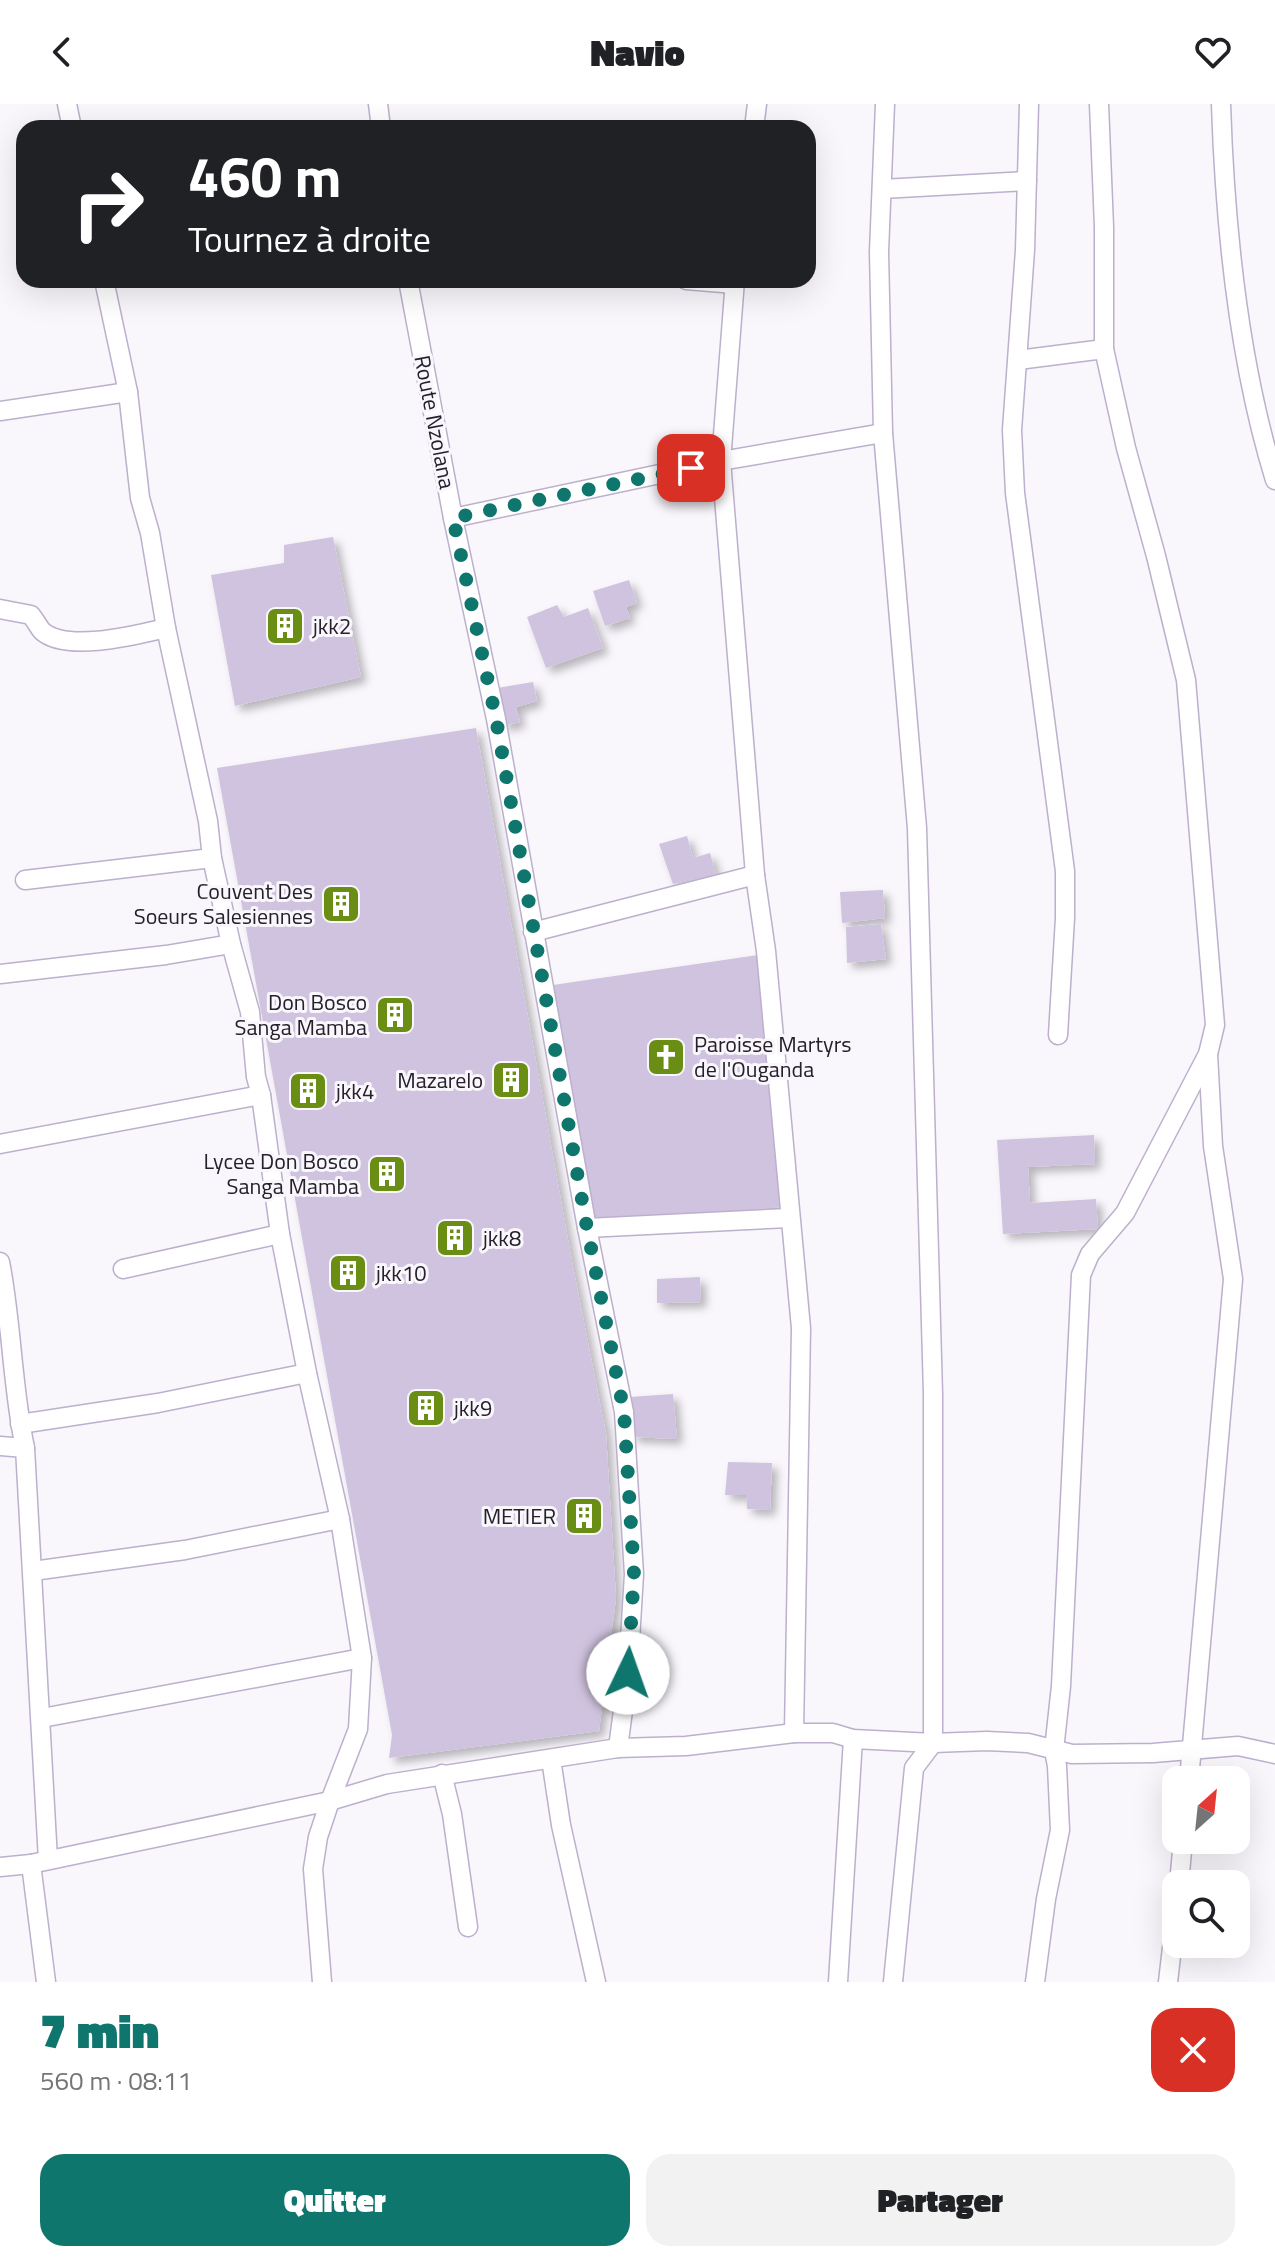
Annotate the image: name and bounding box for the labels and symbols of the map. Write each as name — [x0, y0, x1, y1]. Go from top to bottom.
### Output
street label: Route Nzolana — [405, 352, 465, 492]
pin — [657, 434, 725, 502]
building icon: jkk2 — [264, 605, 306, 647]
place label: jkk2 — [311, 609, 351, 643]
place label: Couvent Des Soeurs Salesiennes — [134, 874, 313, 933]
building icon: Couvent Des Soeurs Salesiennes — [320, 883, 362, 925]
place label: Don Bosco Sanga Mamba — [235, 985, 367, 1044]
building icon: Don Bosco Sanga Mamba — [374, 994, 416, 1036]
place label: Paroisse Martyrs de l'Ouganda — [694, 1027, 852, 1086]
church icon: Paroisse Martyrs de l'Ouganda — [645, 1036, 687, 1078]
building icon: Mazarelo — [490, 1059, 532, 1101]
place label: Mazarelo — [397, 1063, 483, 1097]
building icon: jkk4 — [287, 1070, 329, 1112]
place label: jkk4 — [334, 1074, 374, 1108]
place label: Lycee Don Bosco Sanga Mamba — [204, 1144, 359, 1203]
building icon: Lycee Don Bosco Sanga Mamba — [366, 1153, 408, 1195]
building icon: jkk8 — [434, 1217, 476, 1259]
place label: jkk8 — [481, 1221, 521, 1255]
building icon: jkk10 — [327, 1252, 369, 1294]
place label: jkk10 — [374, 1256, 427, 1290]
building icon: jkk9 — [405, 1387, 447, 1429]
place label: jkk9 — [452, 1391, 492, 1425]
building icon: METIER — [563, 1495, 605, 1537]
place label: METIER — [483, 1499, 556, 1533]
position arrow — [586, 1631, 670, 1715]
north arrow — [1162, 1766, 1250, 1854]

